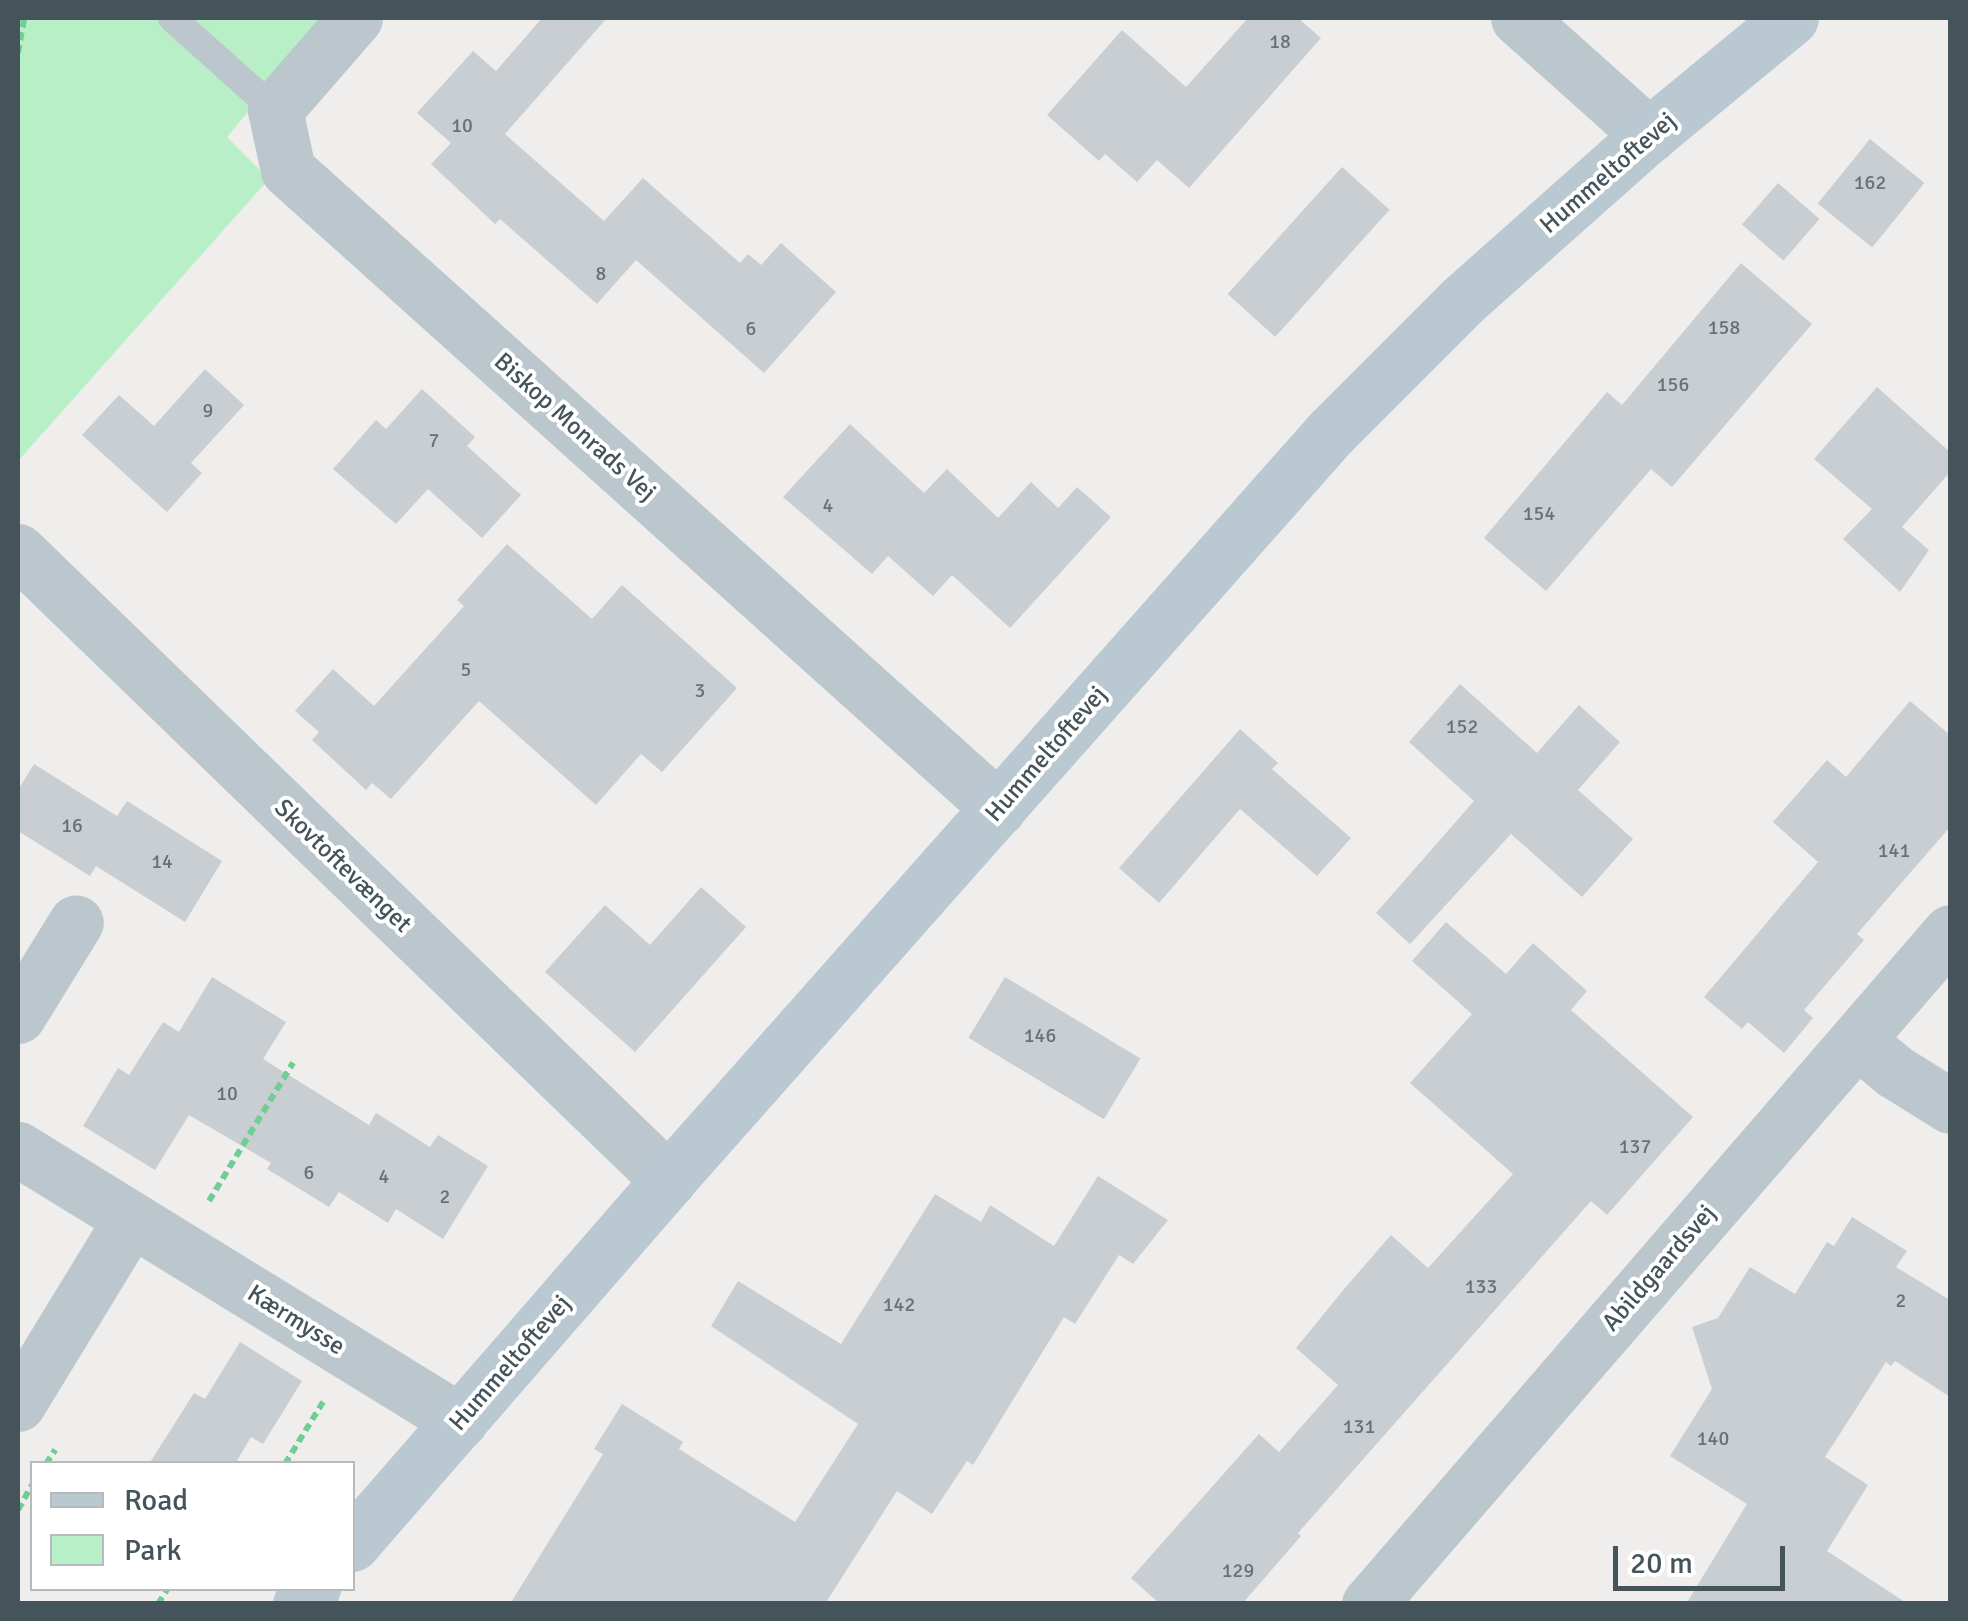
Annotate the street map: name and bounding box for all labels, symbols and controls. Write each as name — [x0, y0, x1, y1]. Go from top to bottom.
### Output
house number: 18 — [1269, 29, 1291, 53]
street label: Hummeltoftevej — [1534, 106, 1682, 240]
house number: 10 — [451, 113, 473, 137]
house number: 162 — [1854, 170, 1886, 194]
house number: 8 — [596, 261, 606, 285]
house number: 158 — [1708, 315, 1740, 339]
house number: 6 — [746, 316, 756, 340]
street label: Biskop Monrads Vej — [488, 346, 662, 508]
house number: 156 — [1657, 372, 1689, 396]
house number: 9 — [203, 398, 213, 422]
house number: 7 — [429, 428, 439, 452]
house number: 4 — [823, 493, 833, 517]
house number: 154 — [1523, 501, 1555, 525]
house number: 5 — [461, 657, 471, 681]
house number: 3 — [695, 678, 705, 702]
street label: Hummeltoftevej — [979, 680, 1113, 828]
house number: 152 — [1446, 714, 1478, 738]
street label: Skovtoftevænget — [268, 793, 418, 939]
house number: 16 — [61, 813, 83, 837]
house number: 141 — [1878, 838, 1910, 862]
house number: 14 — [151, 849, 173, 873]
house number: 146 — [1024, 1023, 1056, 1047]
house number: 10 — [216, 1081, 238, 1105]
house number: 137 — [1619, 1134, 1651, 1158]
house number: 6 — [304, 1160, 314, 1184]
house number: 4 — [379, 1164, 389, 1188]
house number: 2 — [440, 1184, 450, 1208]
street label: Abildgaardsvej — [1596, 1199, 1722, 1337]
house number: 133 — [1465, 1274, 1497, 1298]
street label: Kærmysse — [242, 1278, 350, 1362]
house number: 2 — [1896, 1288, 1906, 1312]
street label: Hummeltoftevej — [443, 1289, 577, 1437]
house number: 142 — [883, 1292, 915, 1316]
house number: 131 — [1343, 1414, 1375, 1438]
house number: 140 — [1697, 1426, 1729, 1450]
legend — [30, 1461, 355, 1591]
text: Road — [124, 1482, 188, 1519]
scale bar — [1618, 1526, 1790, 1588]
text: Park — [124, 1532, 182, 1569]
text: 20 m — [1630, 1545, 1693, 1582]
house number: 129 — [1222, 1558, 1254, 1582]

